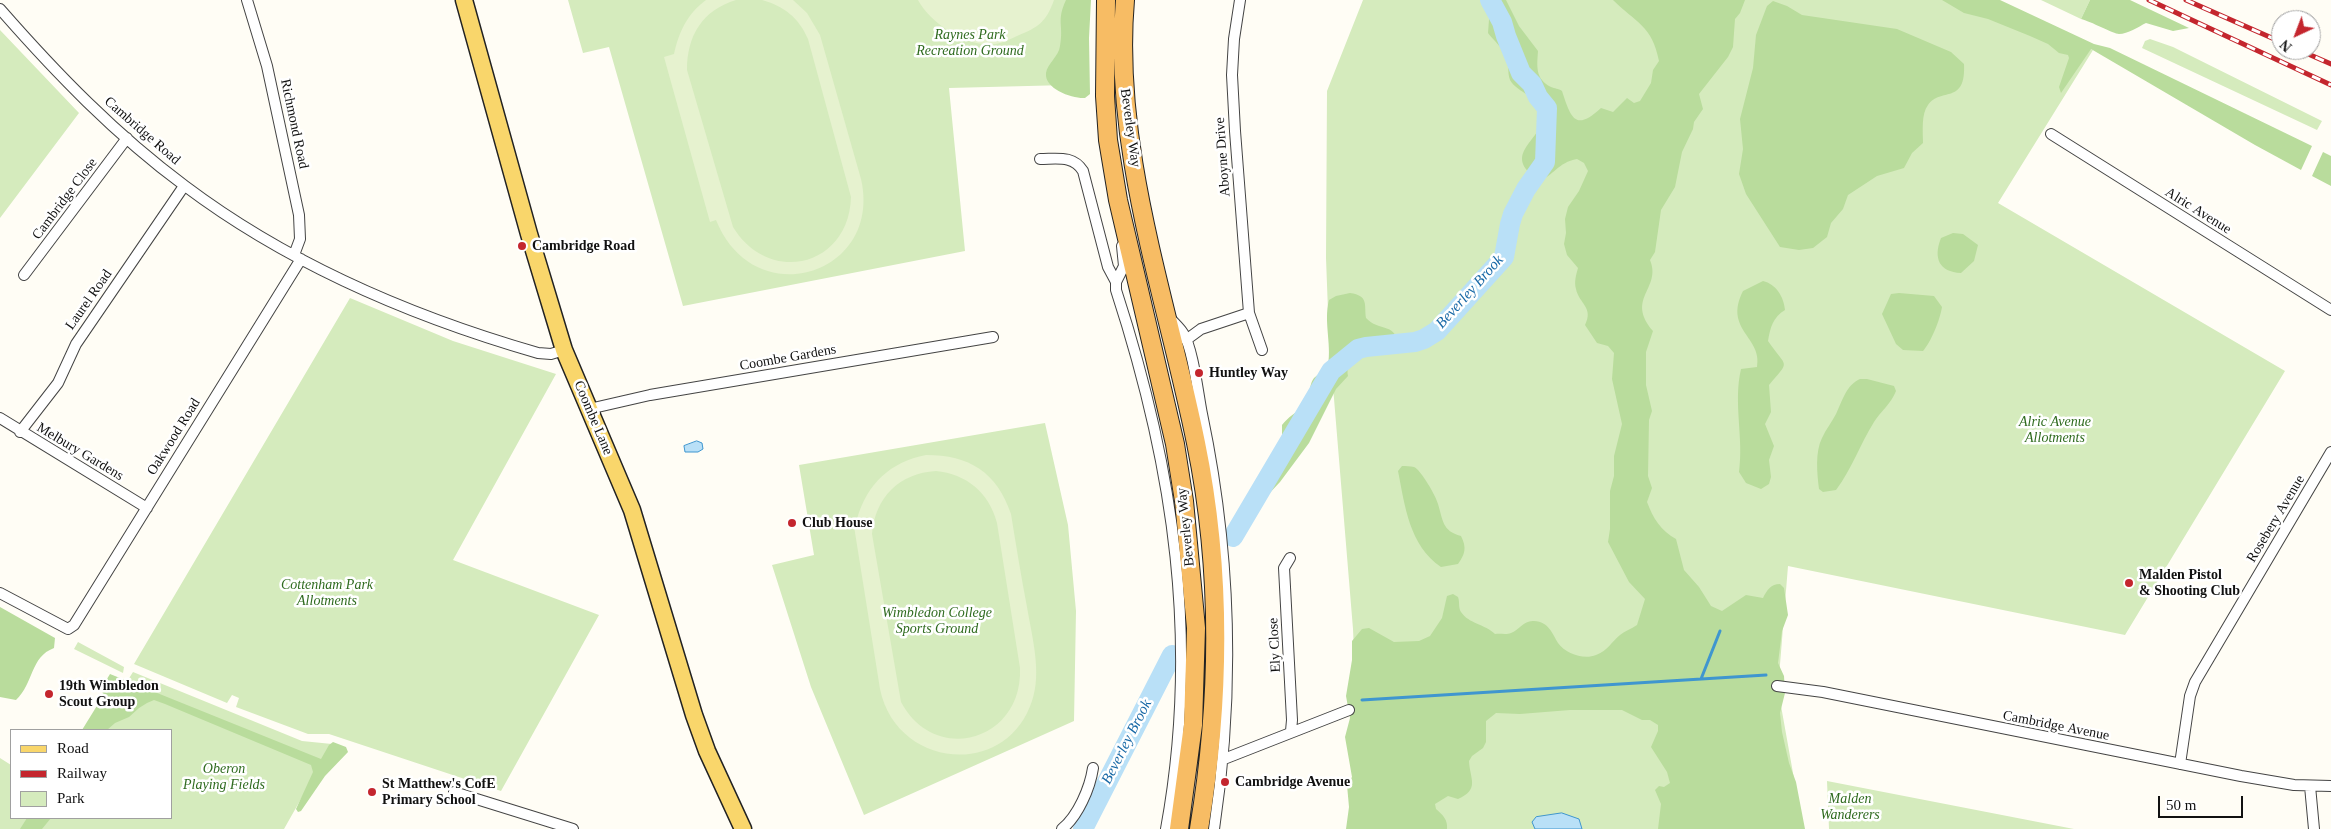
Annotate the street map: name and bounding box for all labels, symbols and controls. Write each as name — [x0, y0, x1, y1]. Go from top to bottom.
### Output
north arrow — [2271, 10, 2321, 60]
park label: Raynes Park Recreation Ground — [916, 27, 1024, 59]
text: N — [2277, 37, 2295, 55]
street label: Richmond Road — [276, 78, 312, 170]
street label: Beverley Way — [1116, 88, 1144, 168]
street label: Cambridge Road — [101, 93, 183, 169]
street label: Aboyne Drive — [1212, 117, 1234, 197]
street label: Cambridge Close — [29, 155, 101, 243]
street label: Alric Avenue — [2162, 184, 2234, 238]
place label: Cambridge Road — [532, 238, 635, 254]
marker: Cambridge Road — [516, 240, 528, 252]
water label: Beverley Brook — [1432, 252, 1508, 332]
street label: Laurel Road — [62, 267, 116, 333]
street label: Coombe Gardens — [738, 341, 838, 375]
place label: Huntley Way — [1209, 365, 1288, 381]
marker: Huntley Way — [1193, 367, 1205, 379]
street label: Coombe Lane — [570, 378, 616, 458]
street label: Oakwood Road — [144, 395, 204, 479]
park label: Alric Avenue Allotments — [2019, 414, 2091, 447]
street label: Melbury Gardens — [34, 419, 126, 485]
street label: Rosebery Avenue — [2243, 472, 2309, 566]
street label: Beverley Way — [1173, 487, 1199, 567]
place label: Club House — [802, 515, 872, 531]
marker: Club House — [786, 517, 798, 529]
place label: Malden Pistol & Shooting Club — [2139, 567, 2240, 600]
park label: Cottenham Park Allotments — [281, 577, 373, 610]
marker: Malden Pistol & Shooting Club — [2123, 577, 2135, 589]
park label: Wimbledon College Sports Ground — [882, 605, 992, 638]
street label: Ely Close — [1265, 617, 1285, 673]
place label: 19th Wimbledon Scout Group — [59, 678, 159, 710]
marker: 19th Wimbledon Scout Group — [43, 688, 55, 700]
water label: Beverley Brook — [1098, 697, 1156, 787]
street label: Cambridge Avenue — [2001, 707, 2111, 745]
legend — [10, 729, 172, 819]
text: Road — [57, 740, 89, 756]
park label: Oberon Playing Fields — [183, 761, 265, 794]
text: Railway — [57, 765, 107, 781]
place label: Cambridge Avenue — [1235, 774, 1350, 790]
place label: St Matthew's CofE Primary School — [382, 776, 496, 809]
marker: Cambridge Avenue — [1219, 776, 1231, 788]
marker: St Matthew's CofE Primary School — [366, 786, 378, 798]
scale bar — [2161, 786, 2246, 818]
text: Park — [57, 790, 85, 806]
park label: Malden Wanderers — [1820, 791, 1880, 824]
text: 50 m — [2166, 797, 2196, 813]

